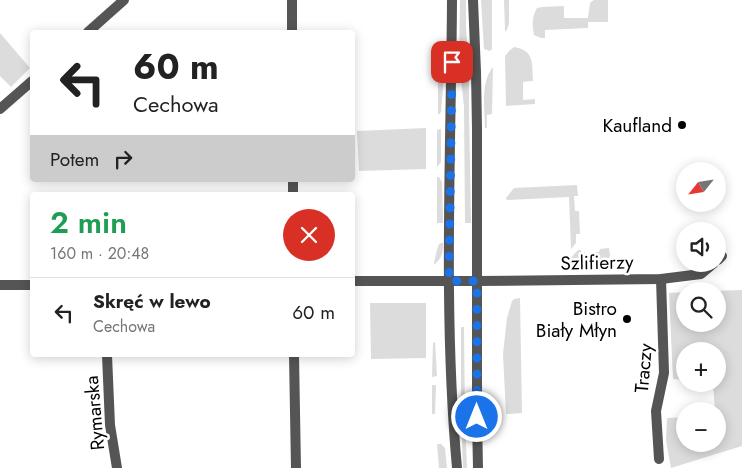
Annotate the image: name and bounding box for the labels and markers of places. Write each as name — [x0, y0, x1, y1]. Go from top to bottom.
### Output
pin — [431, 41, 473, 83]
place label: Kaufland — [602, 112, 672, 139]
marker: Kaufland — [676, 119, 688, 131]
place label: Bistro Biały Młyn — [536, 295, 617, 344]
marker: Bistro Biały Młyn — [621, 313, 633, 325]

